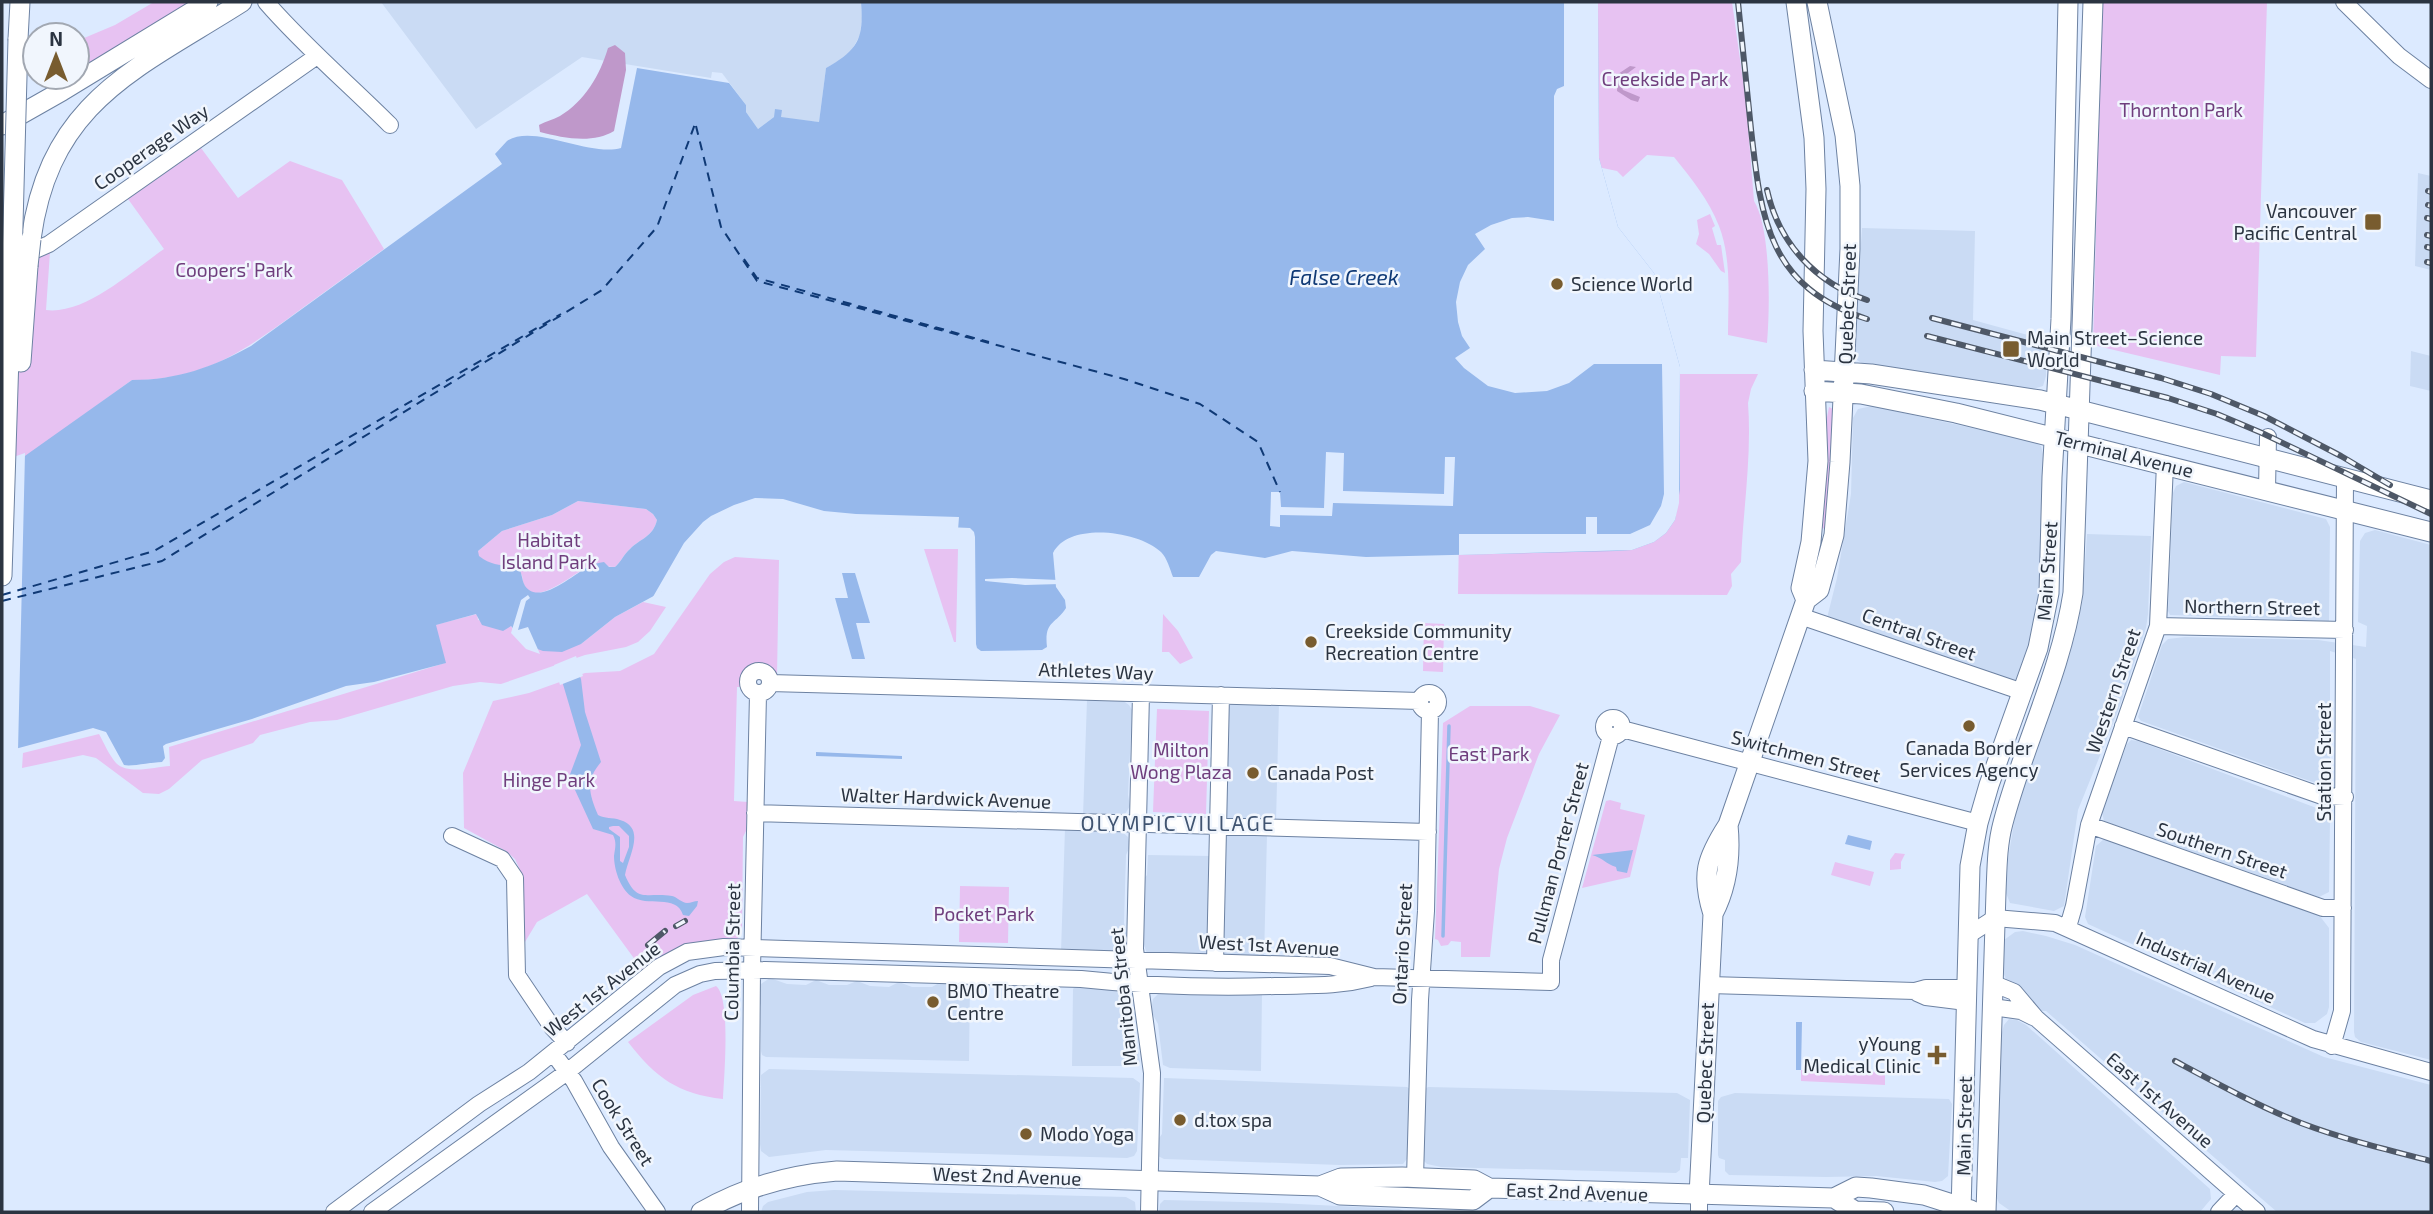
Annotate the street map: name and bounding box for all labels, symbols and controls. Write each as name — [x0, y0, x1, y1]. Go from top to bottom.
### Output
north arrow — [21, 21, 91, 91]
text: N — [49, 27, 63, 50]
park label: Creekside Park — [1602, 67, 1729, 90]
park label: Thornton Park — [2119, 98, 2243, 121]
street label: Cooperage Way — [89, 99, 212, 195]
place label: Vancouver Pacific Central — [2233, 199, 2357, 244]
marker: Vancouver Pacific Central — [2363, 212, 2383, 232]
street label: Quebec Street — [1833, 243, 1860, 365]
park label: Coopers' Park — [175, 258, 293, 281]
water label: False Creek — [1289, 264, 1399, 289]
place label: Science World — [1571, 272, 1693, 295]
marker: Science World — [1549, 276, 1565, 292]
place label: Main Street–Science World — [2027, 326, 2203, 371]
marker: Main Street–Science World — [2001, 339, 2021, 359]
street label: Terminal Avenue — [2052, 425, 2196, 482]
street label: Main Street — [2032, 520, 2061, 622]
park label: Habitat Island Park — [501, 528, 597, 573]
street label: Northern Street — [2184, 594, 2320, 619]
street label: Central Street — [1859, 602, 1979, 665]
place label: Creekside Community Recreation Centre — [1325, 619, 1512, 664]
street label: Western Street — [2080, 625, 2145, 756]
marker: Creekside Community Recreation Centre — [1303, 634, 1319, 650]
street label: Athletes Way — [1038, 657, 1154, 684]
street label: Station Street — [2312, 702, 2335, 822]
marker: Canada Border Services Agency — [1961, 718, 1977, 734]
street label: Switchmen Street — [1729, 725, 1883, 786]
place label: Canada Border Services Agency — [1900, 736, 2038, 781]
park label: Milton Wong Plaza — [1130, 738, 1232, 783]
park label: East Park — [1448, 742, 1530, 765]
street label: Pullman Porter Street — [1522, 760, 1593, 946]
place label: Canada Post — [1267, 761, 1374, 784]
marker: Canada Post — [1245, 765, 1261, 781]
park label: Hinge Park — [503, 768, 595, 791]
street label: Walter Hardwick Avenue — [840, 782, 1052, 813]
district label: OLYMPIC VILLAGE — [1080, 810, 1276, 835]
street label: Southern Street — [2154, 816, 2290, 883]
street label: Columbia Street — [719, 883, 744, 1021]
street label: Ontario Street — [1387, 883, 1416, 1005]
park label: Pocket Park — [933, 902, 1035, 925]
street label: Industrial Avenue — [2133, 926, 2279, 1008]
street label: Manitoba Street — [1104, 927, 1141, 1067]
street label: West 1st Avenue — [1198, 929, 1340, 960]
street label: West 1st Avenue — [539, 936, 664, 1041]
place label: BMO Theatre Centre — [947, 979, 1059, 1024]
marker: BMO Theatre Centre — [925, 994, 941, 1010]
street label: Quebec Street — [1691, 1002, 1718, 1124]
place label: yYoung Medical Clinic — [1803, 1032, 1921, 1077]
marker: yYoung Medical Clinic — [1927, 1045, 1947, 1065]
street label: East 1st Avenue — [2102, 1047, 2218, 1152]
street label: Cook Street — [587, 1074, 659, 1170]
street label: Main Street — [1951, 1076, 1976, 1176]
place label: d.tox spa — [1194, 1108, 1272, 1131]
marker: d.tox spa — [1172, 1112, 1188, 1128]
place label: Modo Yoga — [1040, 1122, 1134, 1145]
marker: Modo Yoga — [1018, 1126, 1034, 1142]
street label: West 2nd Avenue — [932, 1161, 1082, 1190]
street label: East 2nd Avenue — [1506, 1178, 1649, 1205]

